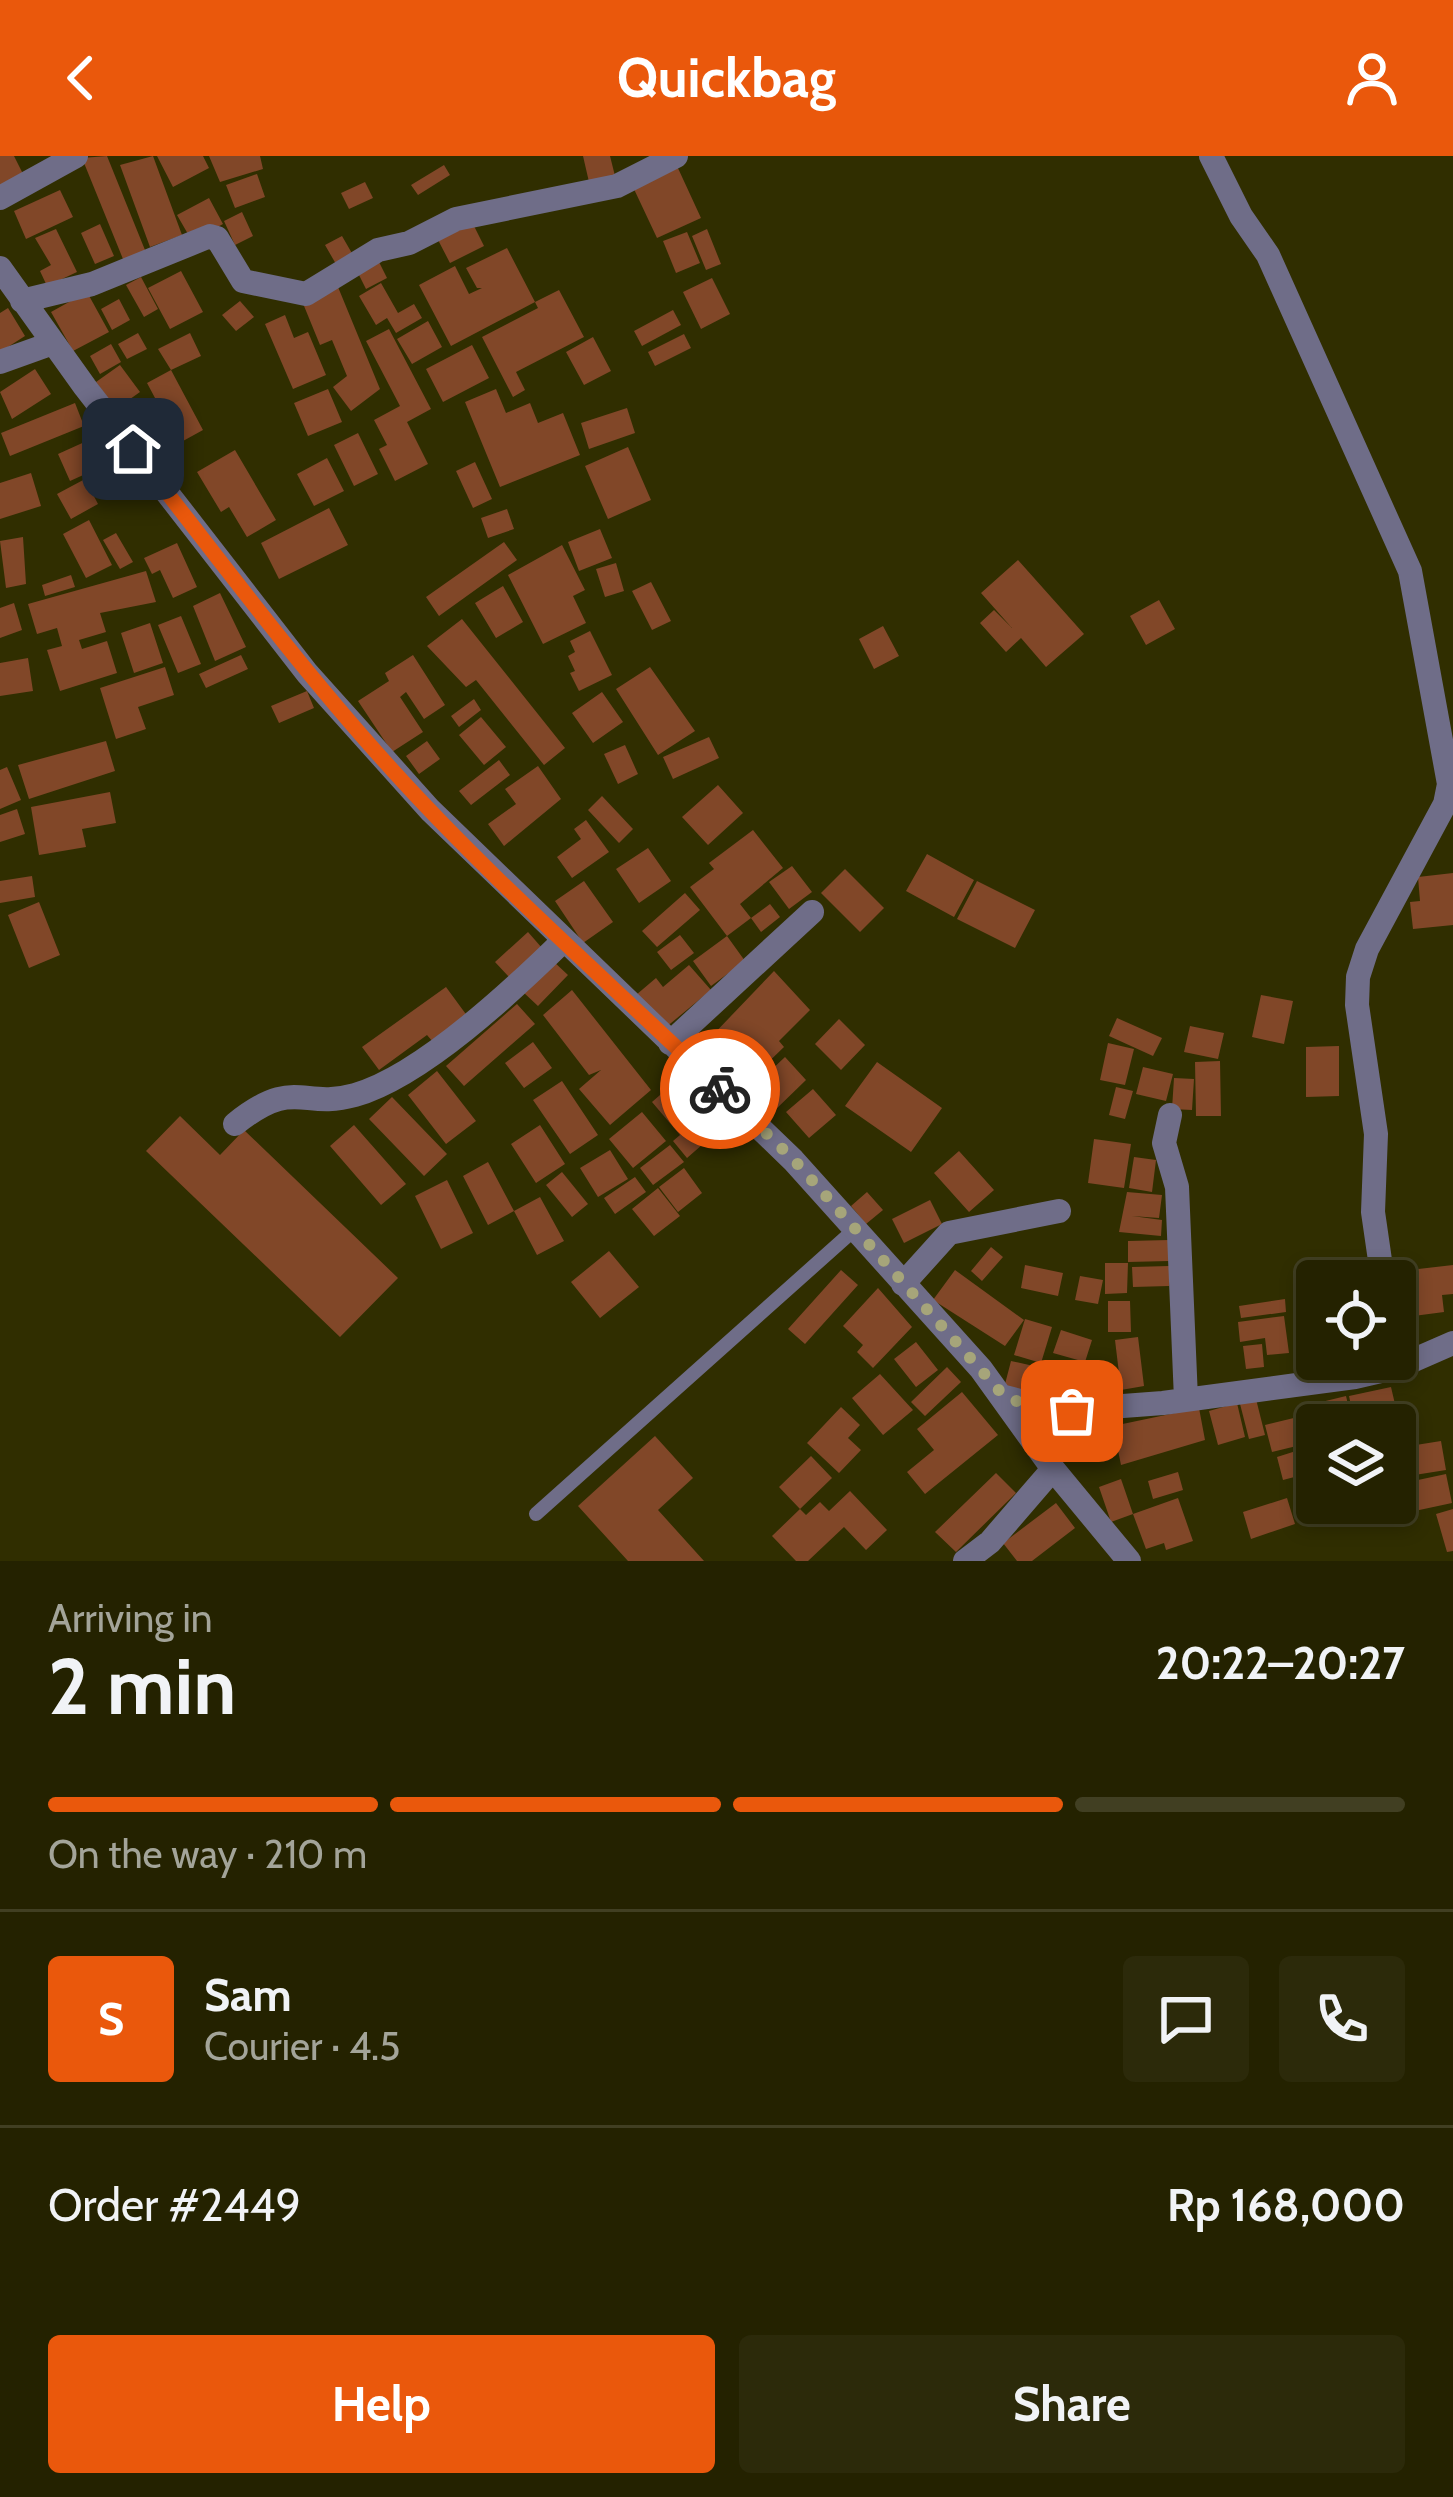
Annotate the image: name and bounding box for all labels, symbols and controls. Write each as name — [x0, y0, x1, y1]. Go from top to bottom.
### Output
icon: back — [48, 45, 114, 111]
text: Quickbag — [617, 45, 836, 111]
icon: person — [1339, 45, 1405, 111]
pin — [82, 398, 184, 500]
icon: home — [100, 416, 166, 482]
courier — [660, 1029, 780, 1149]
icon: bike — [687, 1056, 753, 1122]
map controls — [1296, 1260, 1416, 1524]
button: locate — [1296, 1260, 1416, 1380]
pin — [1021, 1360, 1123, 1462]
icon: bag — [1039, 1378, 1105, 1444]
button: layers — [1296, 1404, 1416, 1524]
text: Arriving in — [48, 1594, 212, 1642]
text: 20:22–20:27 — [1156, 1636, 1405, 1690]
text: 2 min — [48, 1639, 236, 1734]
text: On the way · 210 m — [48, 1830, 367, 1878]
button: chat — [1123, 1956, 1249, 2082]
button: phone — [1279, 1956, 1405, 2082]
text: Sam — [204, 1968, 292, 2022]
text: S — [98, 1992, 124, 2046]
text: Courier · 4.5 — [204, 2022, 400, 2070]
text: Order #2449 — [48, 2178, 301, 2232]
text: Rp 168,000 — [1167, 2178, 1405, 2232]
button: Help — [48, 2335, 715, 2473]
button: Share — [739, 2335, 1405, 2473]

